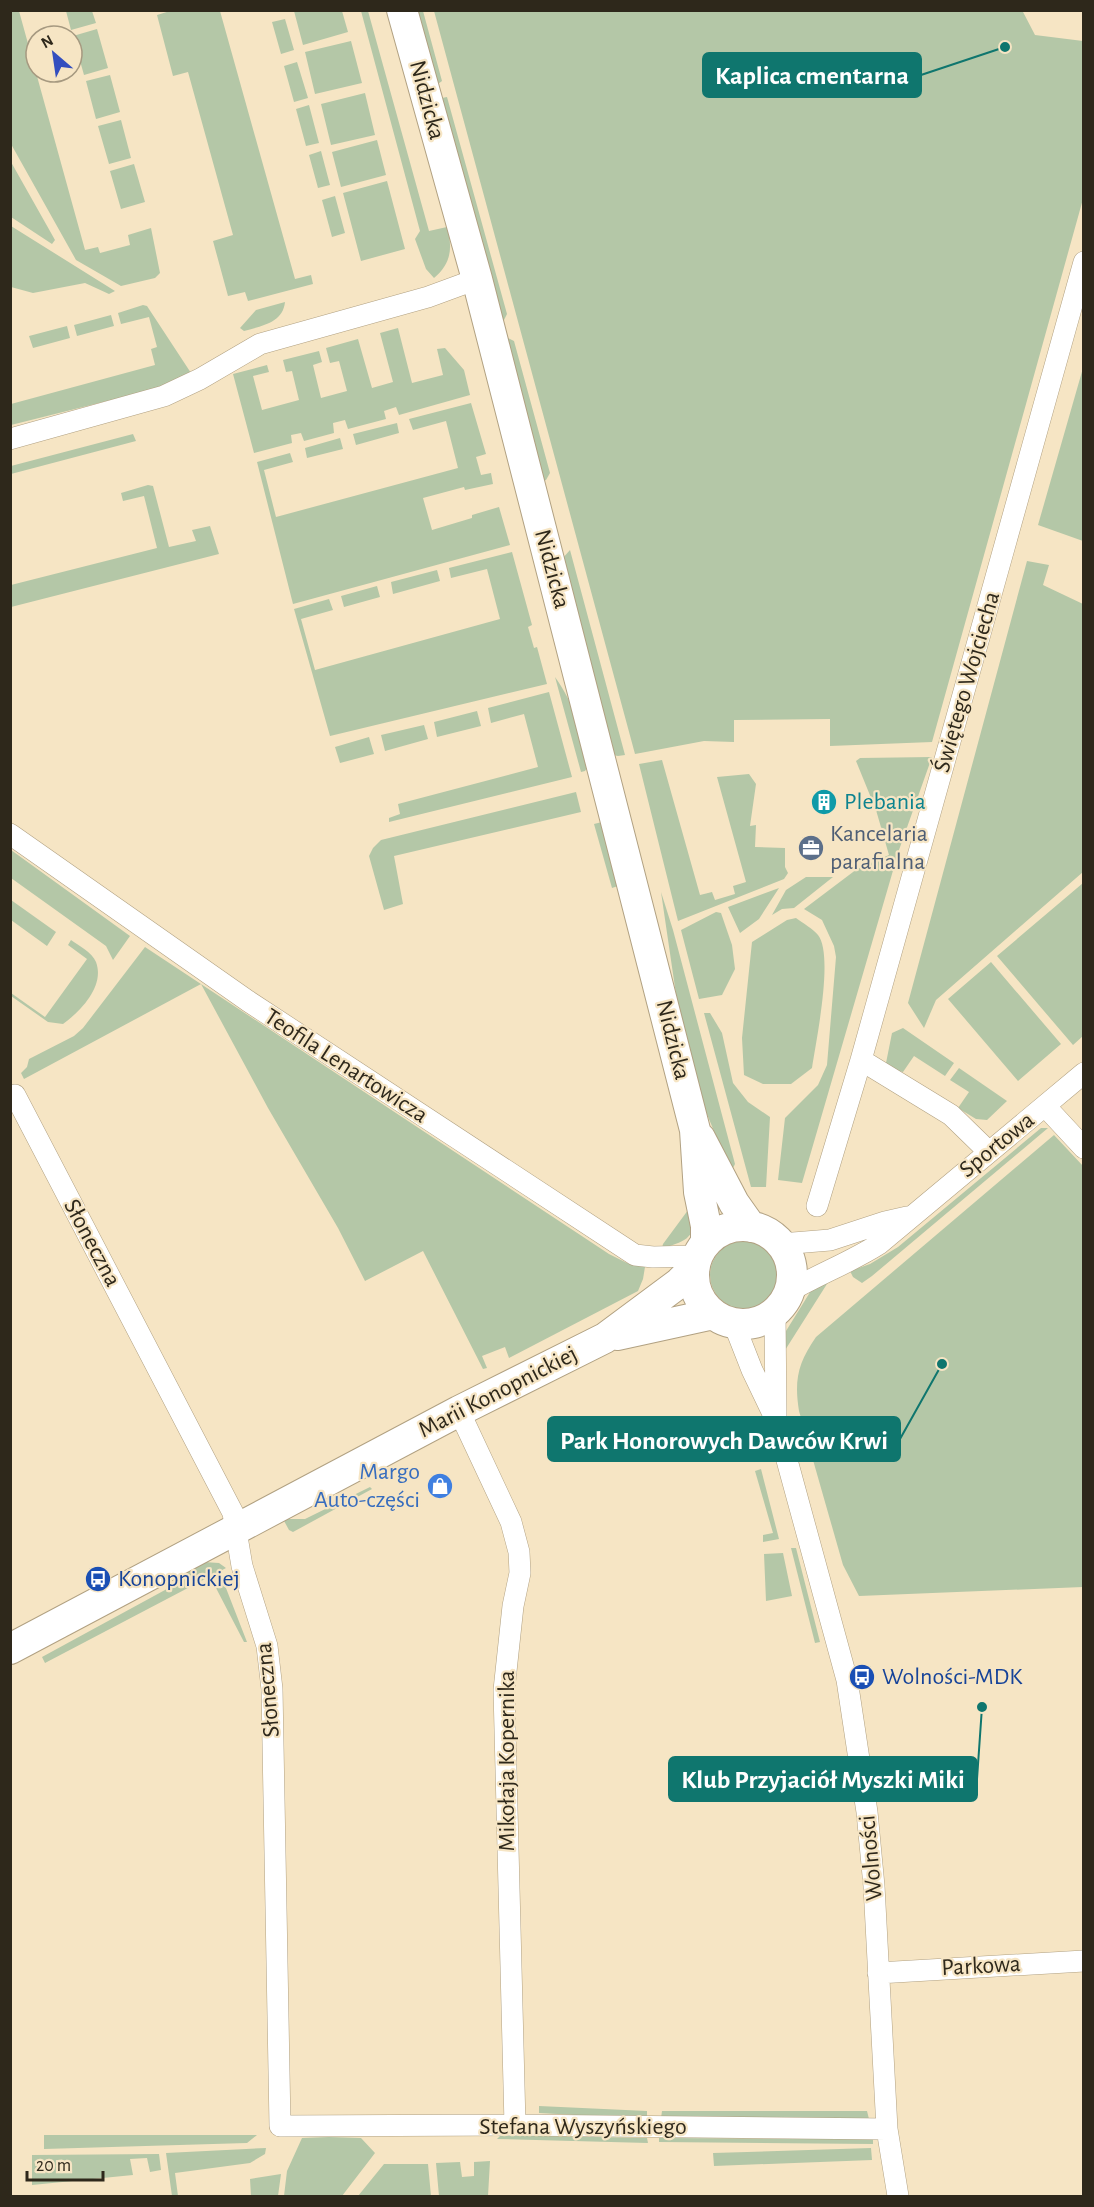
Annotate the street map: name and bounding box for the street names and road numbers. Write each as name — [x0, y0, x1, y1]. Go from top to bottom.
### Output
street label: Nidzicka — [405, 58, 449, 142]
street label: Nidzicka — [530, 527, 574, 611]
street label: Świętego Wojciecha — [928, 588, 1004, 775]
street label: Nidzicka — [652, 998, 694, 1082]
street label: Teofila Lenartowicza — [260, 1004, 432, 1128]
street label: Sportowa — [955, 1108, 1039, 1182]
street label: Słoneczna — [59, 1195, 125, 1291]
street label: Marii Konopnickiej — [415, 1342, 581, 1442]
street label: Słoneczna — [252, 1642, 284, 1738]
street label: Mikołaja Kopernika — [495, 1671, 519, 1851]
street label: Wolności — [855, 1814, 887, 1902]
street label: Parkowa — [941, 1952, 1021, 1980]
street label: Stefana Wyszyńskiego — [479, 2115, 687, 2139]

